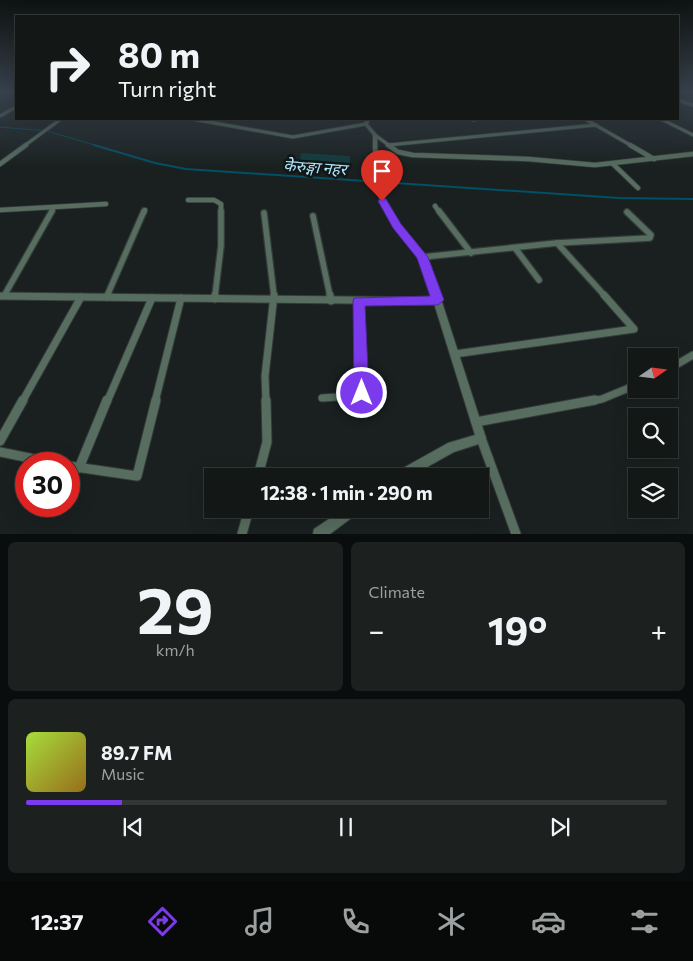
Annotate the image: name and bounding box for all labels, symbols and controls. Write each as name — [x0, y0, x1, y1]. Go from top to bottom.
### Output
text: 80 m — [118, 32, 200, 75]
icon: right — [35, 35, 100, 100]
text: Turn right — [118, 75, 216, 102]
pin — [361, 150, 403, 201]
water label: केेरुङ्गा नहर — [283, 155, 351, 178]
icon: arrive — [368, 157, 396, 185]
north arrow — [628, 348, 678, 398]
map controls — [628, 348, 678, 518]
position arrow — [335, 366, 387, 418]
button: search — [628, 408, 678, 458]
speed limit sign: 30 — [15, 452, 80, 517]
button: layers — [628, 468, 678, 518]
text: 12:38 · 1 min · 290 m — [260, 481, 433, 504]
text: 29 — [137, 568, 214, 647]
text: Climate — [369, 582, 425, 601]
text: 19° — [488, 606, 547, 653]
text: − — [369, 613, 384, 647]
text: + — [651, 613, 667, 647]
text: km/h — [156, 640, 195, 659]
text: 89.7 FM — [101, 741, 172, 764]
text: Music — [101, 764, 145, 783]
icon: previous — [119, 813, 147, 841]
icon: pause — [332, 813, 360, 841]
icon: next — [546, 813, 574, 841]
icon: directions — [145, 904, 180, 939]
icon: music — [242, 904, 277, 939]
icon: phone — [338, 904, 373, 939]
icon: climate — [434, 904, 469, 939]
icon: car — [531, 904, 566, 939]
icon: filters — [627, 904, 662, 939]
text: 12:37 — [31, 908, 84, 935]

